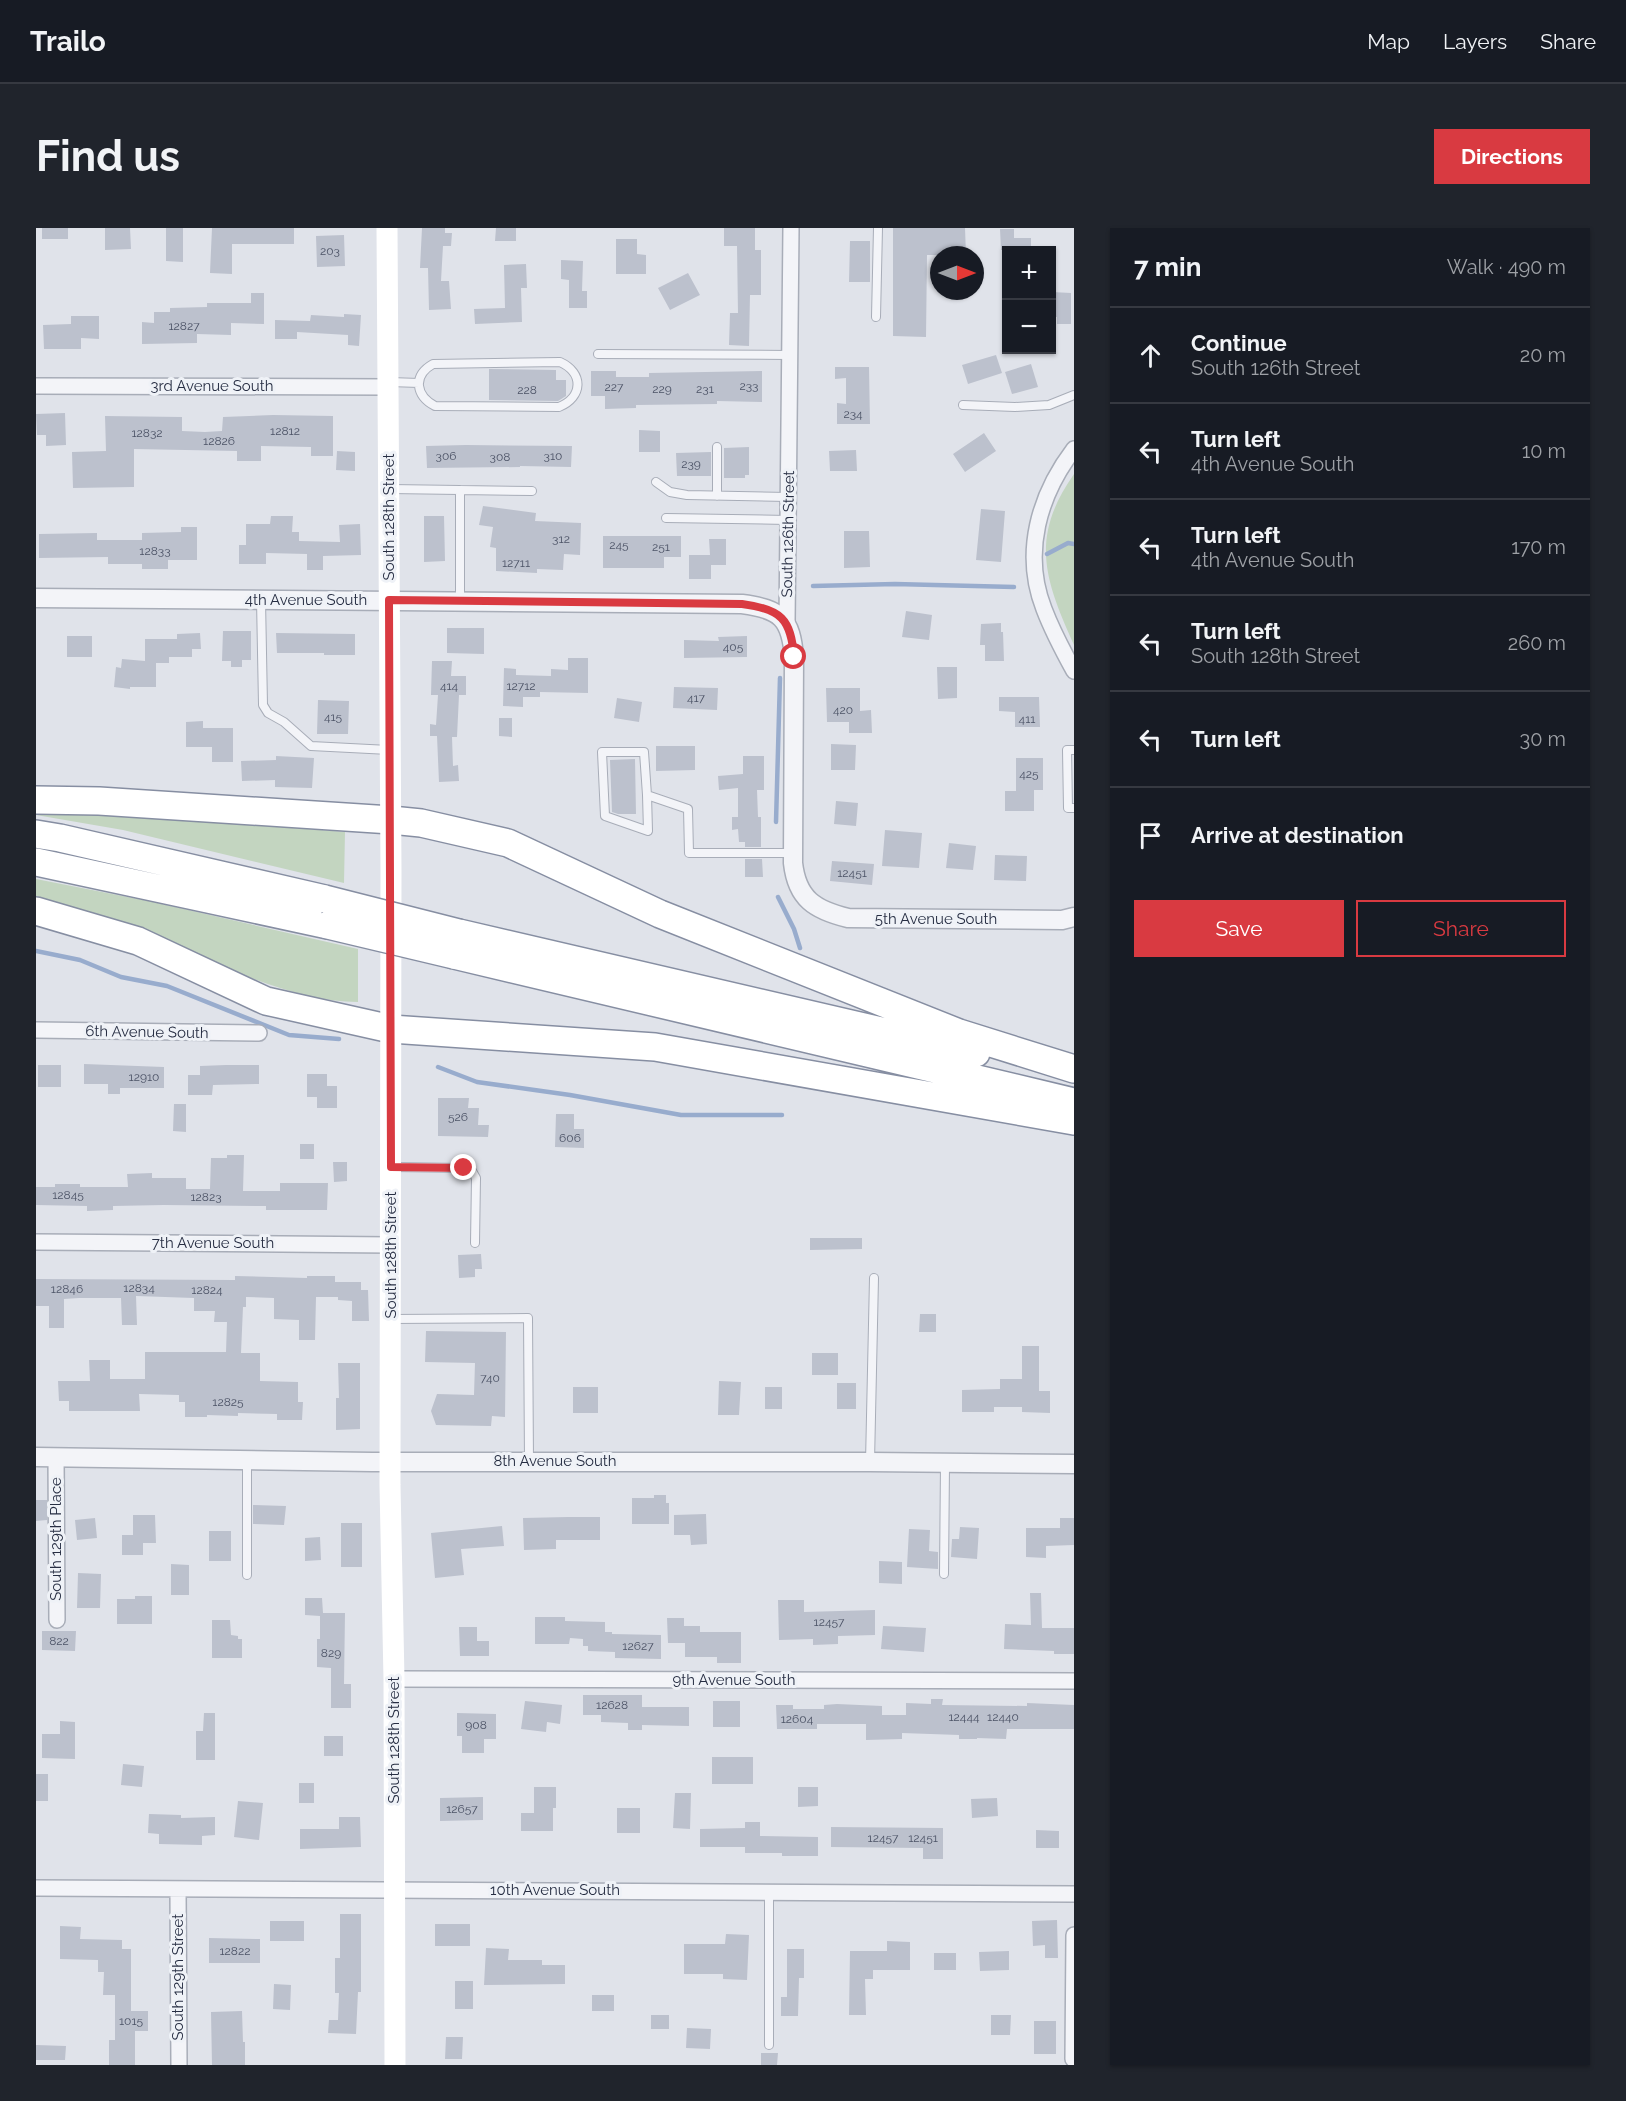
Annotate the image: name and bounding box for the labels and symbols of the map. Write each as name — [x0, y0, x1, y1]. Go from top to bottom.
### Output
house number: 203 — [320, 244, 340, 258]
north arrow — [930, 246, 984, 300]
house number: 12827 — [168, 319, 200, 333]
street label: 3rd Avenue South — [151, 377, 273, 395]
house number: 233 — [739, 379, 759, 393]
house number: 227 — [605, 380, 624, 394]
house number: 229 — [652, 382, 672, 396]
house number: 231 — [696, 382, 714, 396]
house number: 228 — [517, 383, 537, 397]
house number: 234 — [843, 407, 863, 421]
house number: 12812 — [270, 424, 300, 438]
house number: 12832 — [131, 426, 163, 440]
house number: 12826 — [203, 434, 235, 448]
house number: 306 — [436, 449, 457, 463]
house number: 310 — [544, 449, 562, 463]
house number: 308 — [490, 450, 510, 464]
street label: South 128th Street — [380, 454, 398, 580]
house number: 239 — [681, 457, 701, 471]
street label: South 126th Street — [778, 470, 798, 598]
house number: 312 — [552, 532, 570, 546]
house number: 245 — [609, 538, 629, 552]
house number: 251 — [652, 540, 670, 554]
house number: 12833 — [139, 544, 171, 558]
house number: 12711 — [502, 556, 530, 570]
street label: 4th Avenue South — [245, 591, 367, 609]
house number: 405 — [723, 640, 744, 654]
route start — [780, 643, 806, 669]
house number: 414 — [440, 679, 459, 693]
house number: 12712 — [506, 679, 536, 693]
house number: 417 — [687, 691, 706, 705]
house number: 420 — [833, 703, 853, 717]
house number: 415 — [324, 710, 343, 724]
house number: 411 — [1019, 712, 1035, 726]
house number: 425 — [1019, 767, 1039, 781]
house number: 12451 — [837, 866, 867, 880]
street label: 5th Avenue South — [875, 910, 997, 928]
street label: 6th Avenue South — [85, 1022, 209, 1042]
house number: 12910 — [129, 1070, 159, 1084]
house number: 526 — [448, 1110, 468, 1124]
house number: 606 — [559, 1131, 581, 1145]
route end — [450, 1154, 476, 1180]
house number: 12845 — [52, 1188, 84, 1202]
house number: 12823 — [190, 1190, 222, 1204]
street label: South 128th Street — [382, 1192, 400, 1318]
street label: 7th Avenue South — [152, 1234, 274, 1252]
house number: 12834 — [123, 1281, 155, 1295]
house number: 12846 — [51, 1282, 83, 1296]
house number: 12824 — [191, 1283, 223, 1297]
house number: 740 — [480, 1371, 500, 1385]
house number: 12825 — [212, 1395, 244, 1409]
street label: 8th Avenue South — [493, 1452, 617, 1470]
street label: South 129th Place — [47, 1477, 65, 1601]
house number: 12457 — [814, 1615, 845, 1629]
house number: 822 — [49, 1634, 69, 1648]
house number: 12627 — [622, 1639, 654, 1653]
house number: 829 — [321, 1646, 341, 1660]
street label: 9th Avenue South — [672, 1671, 796, 1689]
street label: South 128th Street — [385, 1677, 403, 1803]
house number: 12628 — [596, 1698, 628, 1712]
house number: 12444 — [948, 1710, 980, 1724]
house number: 12440 — [987, 1710, 1019, 1724]
house number: 12604 — [781, 1712, 814, 1726]
house number: 908 — [465, 1718, 487, 1732]
house number: 12657 — [446, 1802, 478, 1816]
house number: 12457 — [868, 1831, 899, 1845]
house number: 12451 — [908, 1831, 938, 1845]
street label: 10th Avenue South — [490, 1881, 620, 1899]
street label: South 129th Street — [169, 1914, 187, 2040]
house number: 12822 — [219, 1944, 251, 1958]
house number: 1015 — [119, 2014, 144, 2028]

